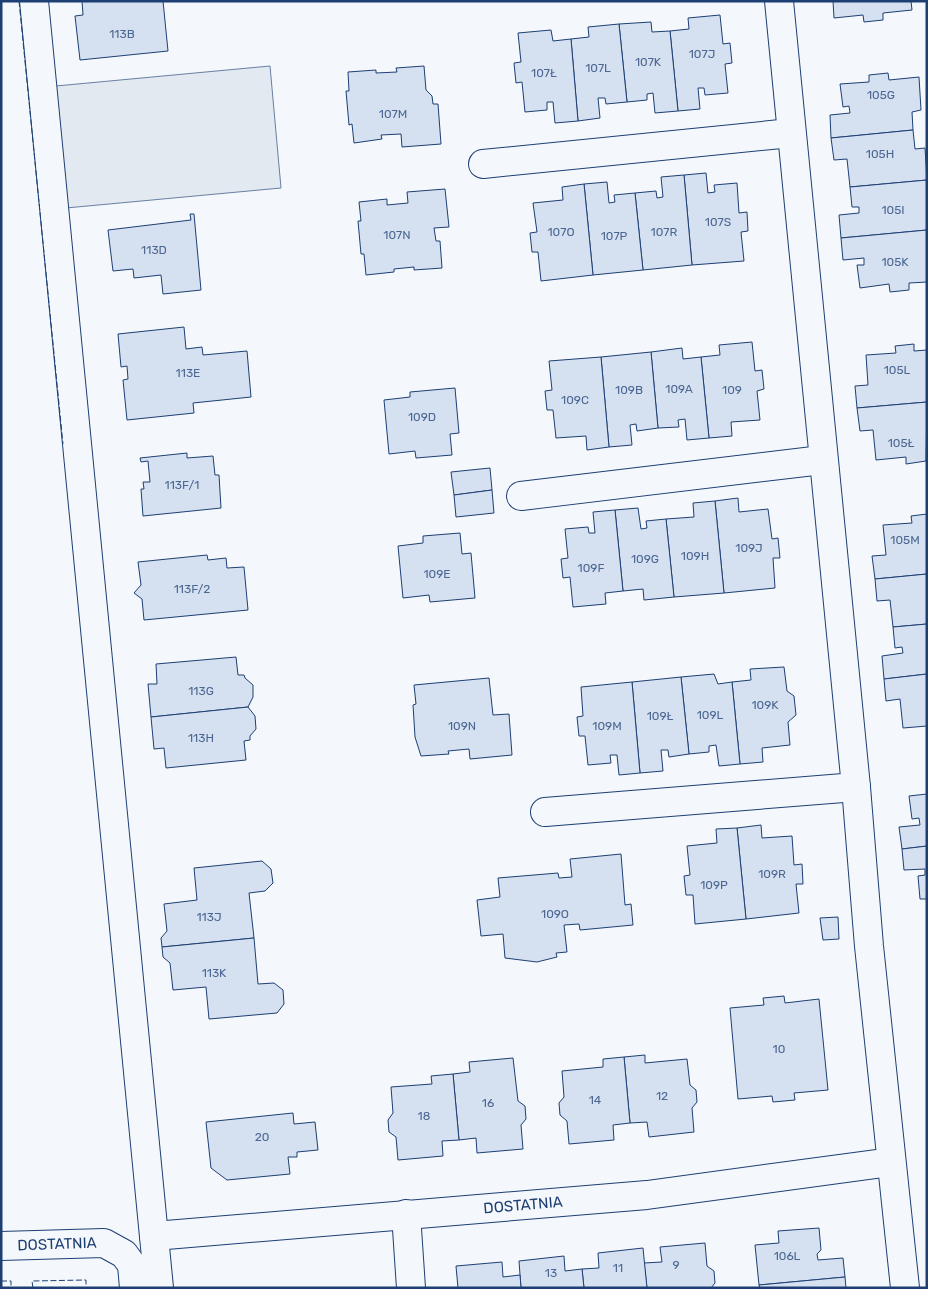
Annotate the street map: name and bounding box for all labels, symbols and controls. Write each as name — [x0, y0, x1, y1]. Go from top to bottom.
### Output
house number: 113B — [109, 27, 135, 41]
house number: 107J — [689, 47, 715, 61]
house number: 107K — [635, 55, 662, 69]
house number: 107L — [585, 61, 611, 75]
house number: 107Ł — [531, 66, 557, 80]
house number: 105G — [867, 88, 895, 102]
house number: 107M — [379, 107, 407, 121]
house number: 105H — [866, 147, 894, 161]
house number: 105I — [881, 203, 905, 217]
house number: 107S — [705, 215, 731, 229]
house number: 107O — [547, 225, 575, 239]
house number: 107R — [651, 225, 678, 239]
house number: 107N — [383, 228, 411, 242]
house number: 107P — [601, 229, 628, 243]
house number: 113D — [141, 243, 167, 257]
house number: 105K — [881, 255, 909, 269]
house number: 105L — [884, 363, 911, 377]
house number: 113E — [176, 366, 200, 380]
house number: 109A — [665, 382, 693, 396]
house number: 109B — [615, 383, 643, 397]
house number: 109 — [722, 383, 742, 397]
house number: 109C — [561, 393, 589, 407]
house number: 109D — [408, 410, 436, 424]
house number: 105Ł — [888, 436, 915, 450]
house number: 113F/1 — [165, 478, 199, 492]
house number: 105M — [890, 533, 920, 547]
house number: 109J — [735, 541, 763, 555]
house number: 109H — [681, 549, 709, 563]
house number: 109G — [631, 552, 659, 566]
house number: 109F — [578, 561, 604, 575]
house number: 109E — [423, 567, 451, 581]
house number: 113F/2 — [174, 582, 210, 596]
house number: 113G — [188, 684, 214, 698]
house number: 109K — [751, 698, 779, 712]
house number: 109L — [697, 708, 724, 722]
house number: 109Ł — [647, 709, 674, 723]
house number: 109N — [448, 719, 476, 733]
house number: 109M — [592, 719, 622, 733]
house number: 113H — [188, 731, 214, 745]
house number: 109R — [758, 867, 786, 881]
house number: 109P — [700, 878, 728, 892]
house number: 109O — [541, 907, 569, 921]
house number: 113J — [196, 910, 222, 924]
house number: 113K — [202, 966, 227, 980]
house number: 10 — [773, 1042, 785, 1056]
house number: 12 — [656, 1089, 668, 1103]
house number: 14 — [589, 1093, 602, 1107]
house number: 16 — [482, 1096, 494, 1110]
house number: 18 — [418, 1109, 430, 1123]
house number: 20 — [255, 1130, 269, 1144]
street label: DOSTATNIA — [483, 1193, 563, 1217]
street label: DOSTATNIA — [17, 1234, 97, 1254]
house number: 106L — [774, 1249, 801, 1263]
house number: 9 — [672, 1258, 680, 1272]
house number: 11 — [613, 1261, 623, 1275]
house number: 13 — [545, 1266, 557, 1280]

